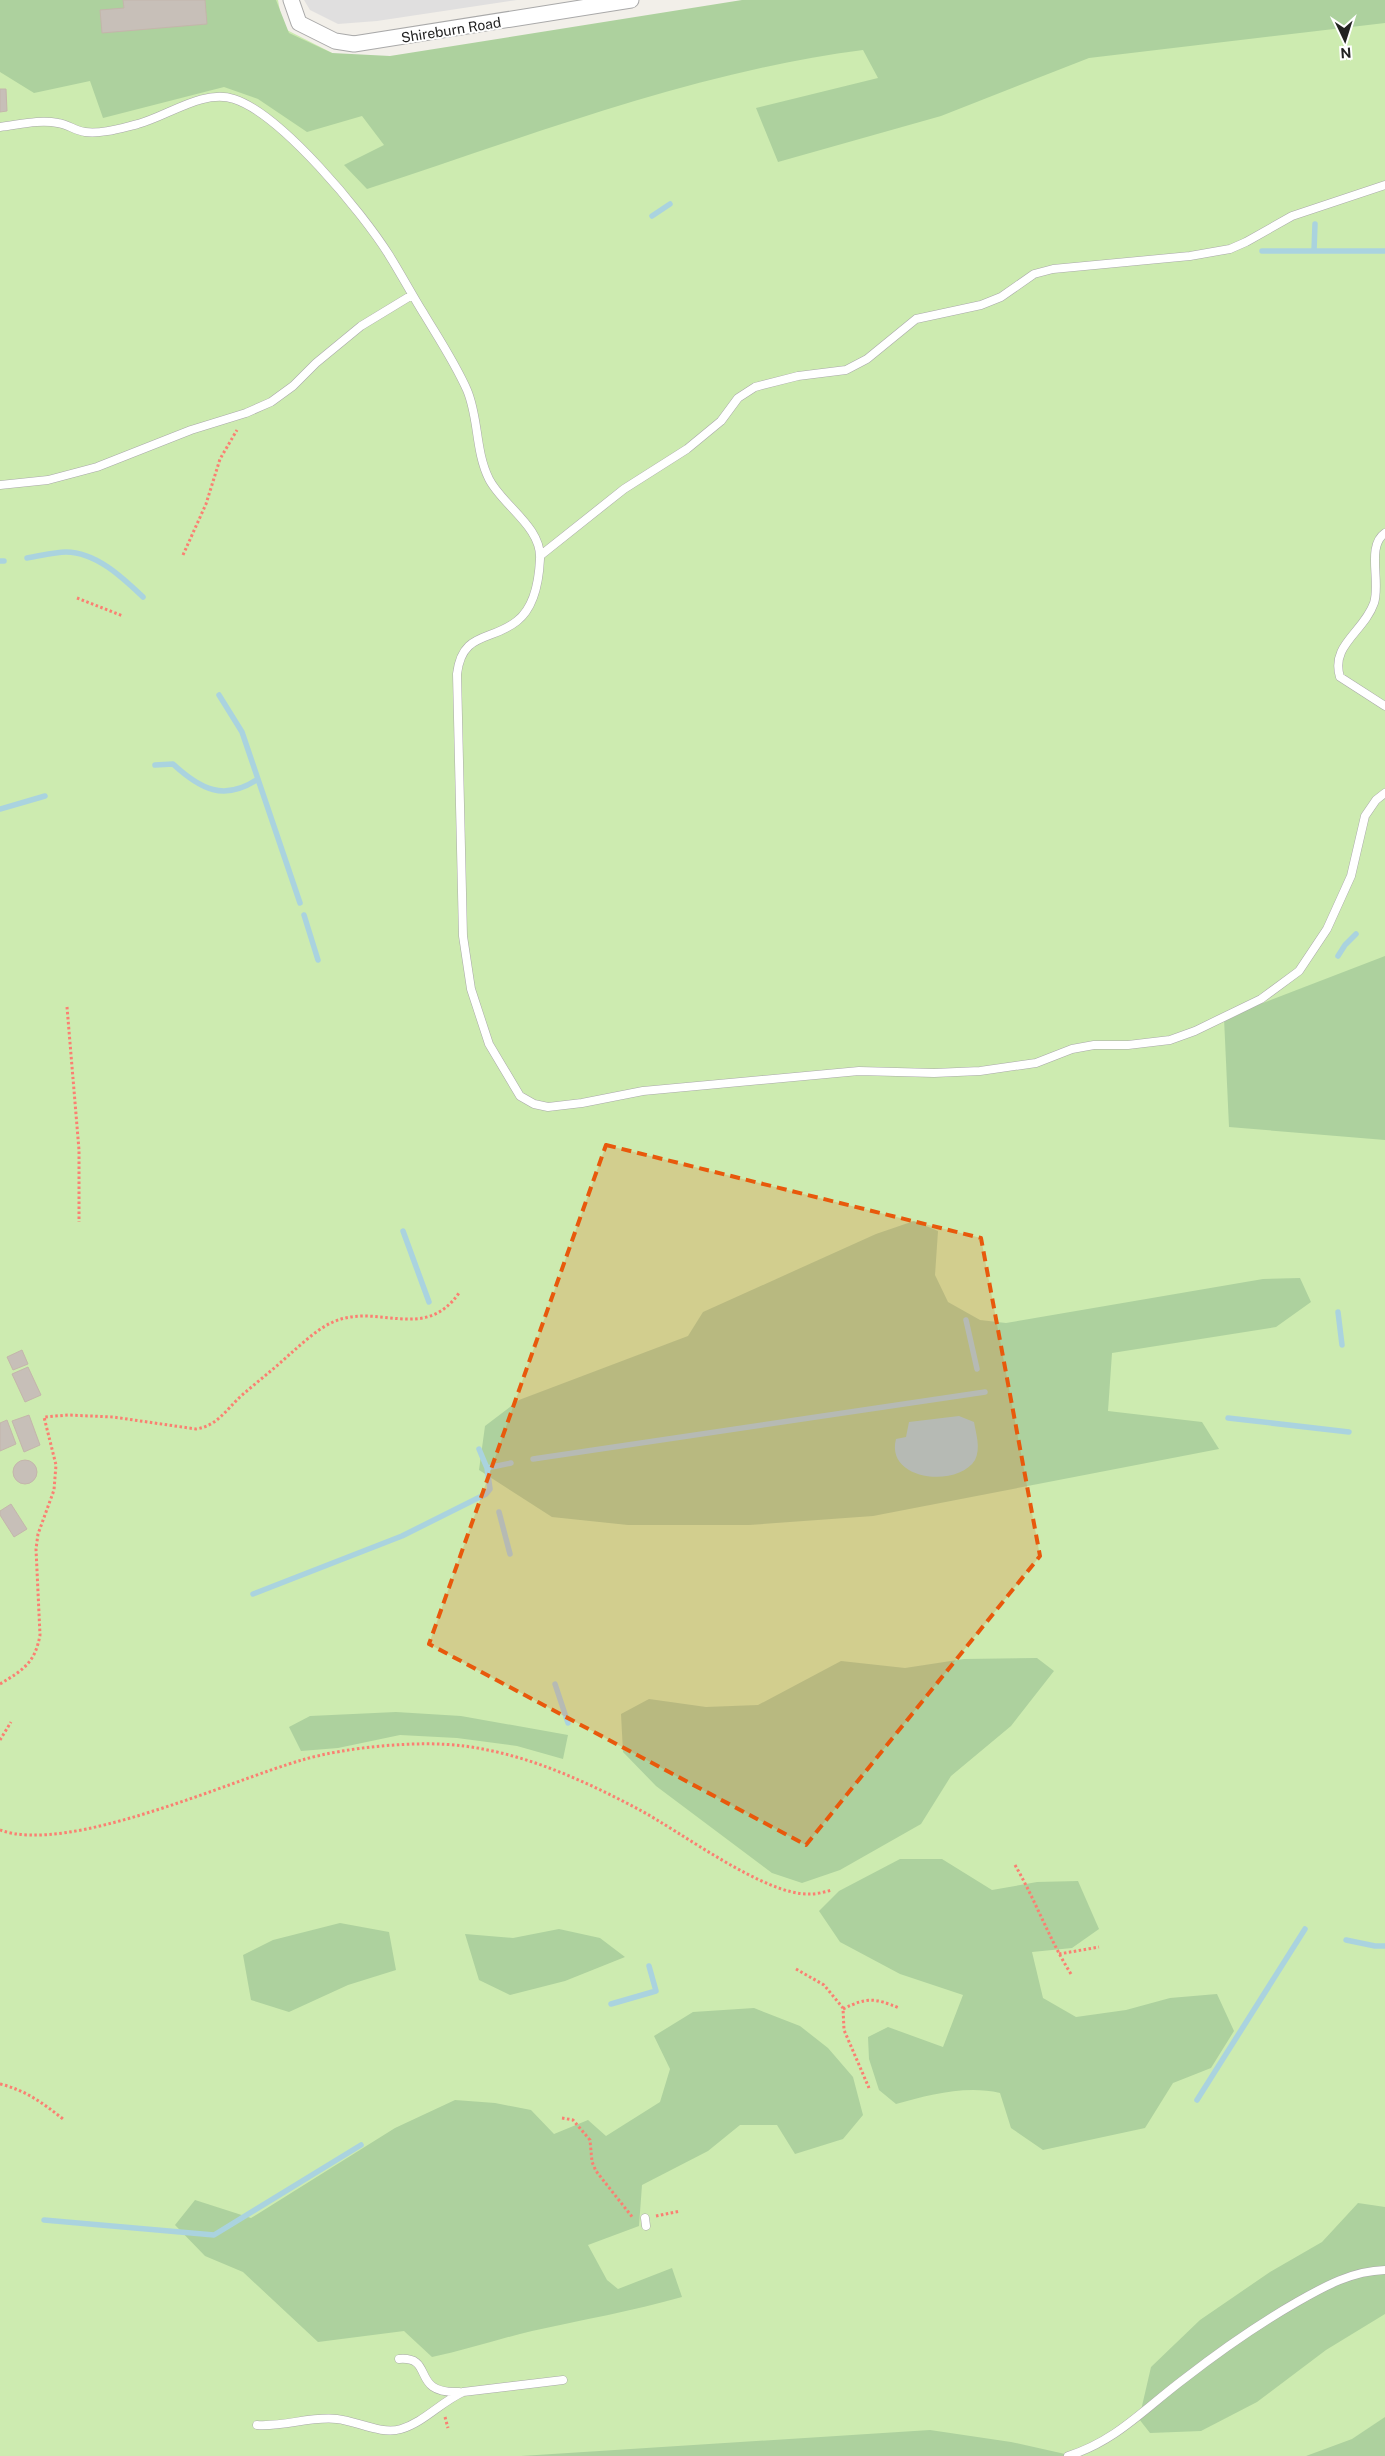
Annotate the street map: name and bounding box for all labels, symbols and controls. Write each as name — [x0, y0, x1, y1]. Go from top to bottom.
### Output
street label: Shireburn Road — [400, 14, 502, 46]
north arrow — [1320, 15, 1370, 65]
text: N — [1340, 45, 1352, 61]

